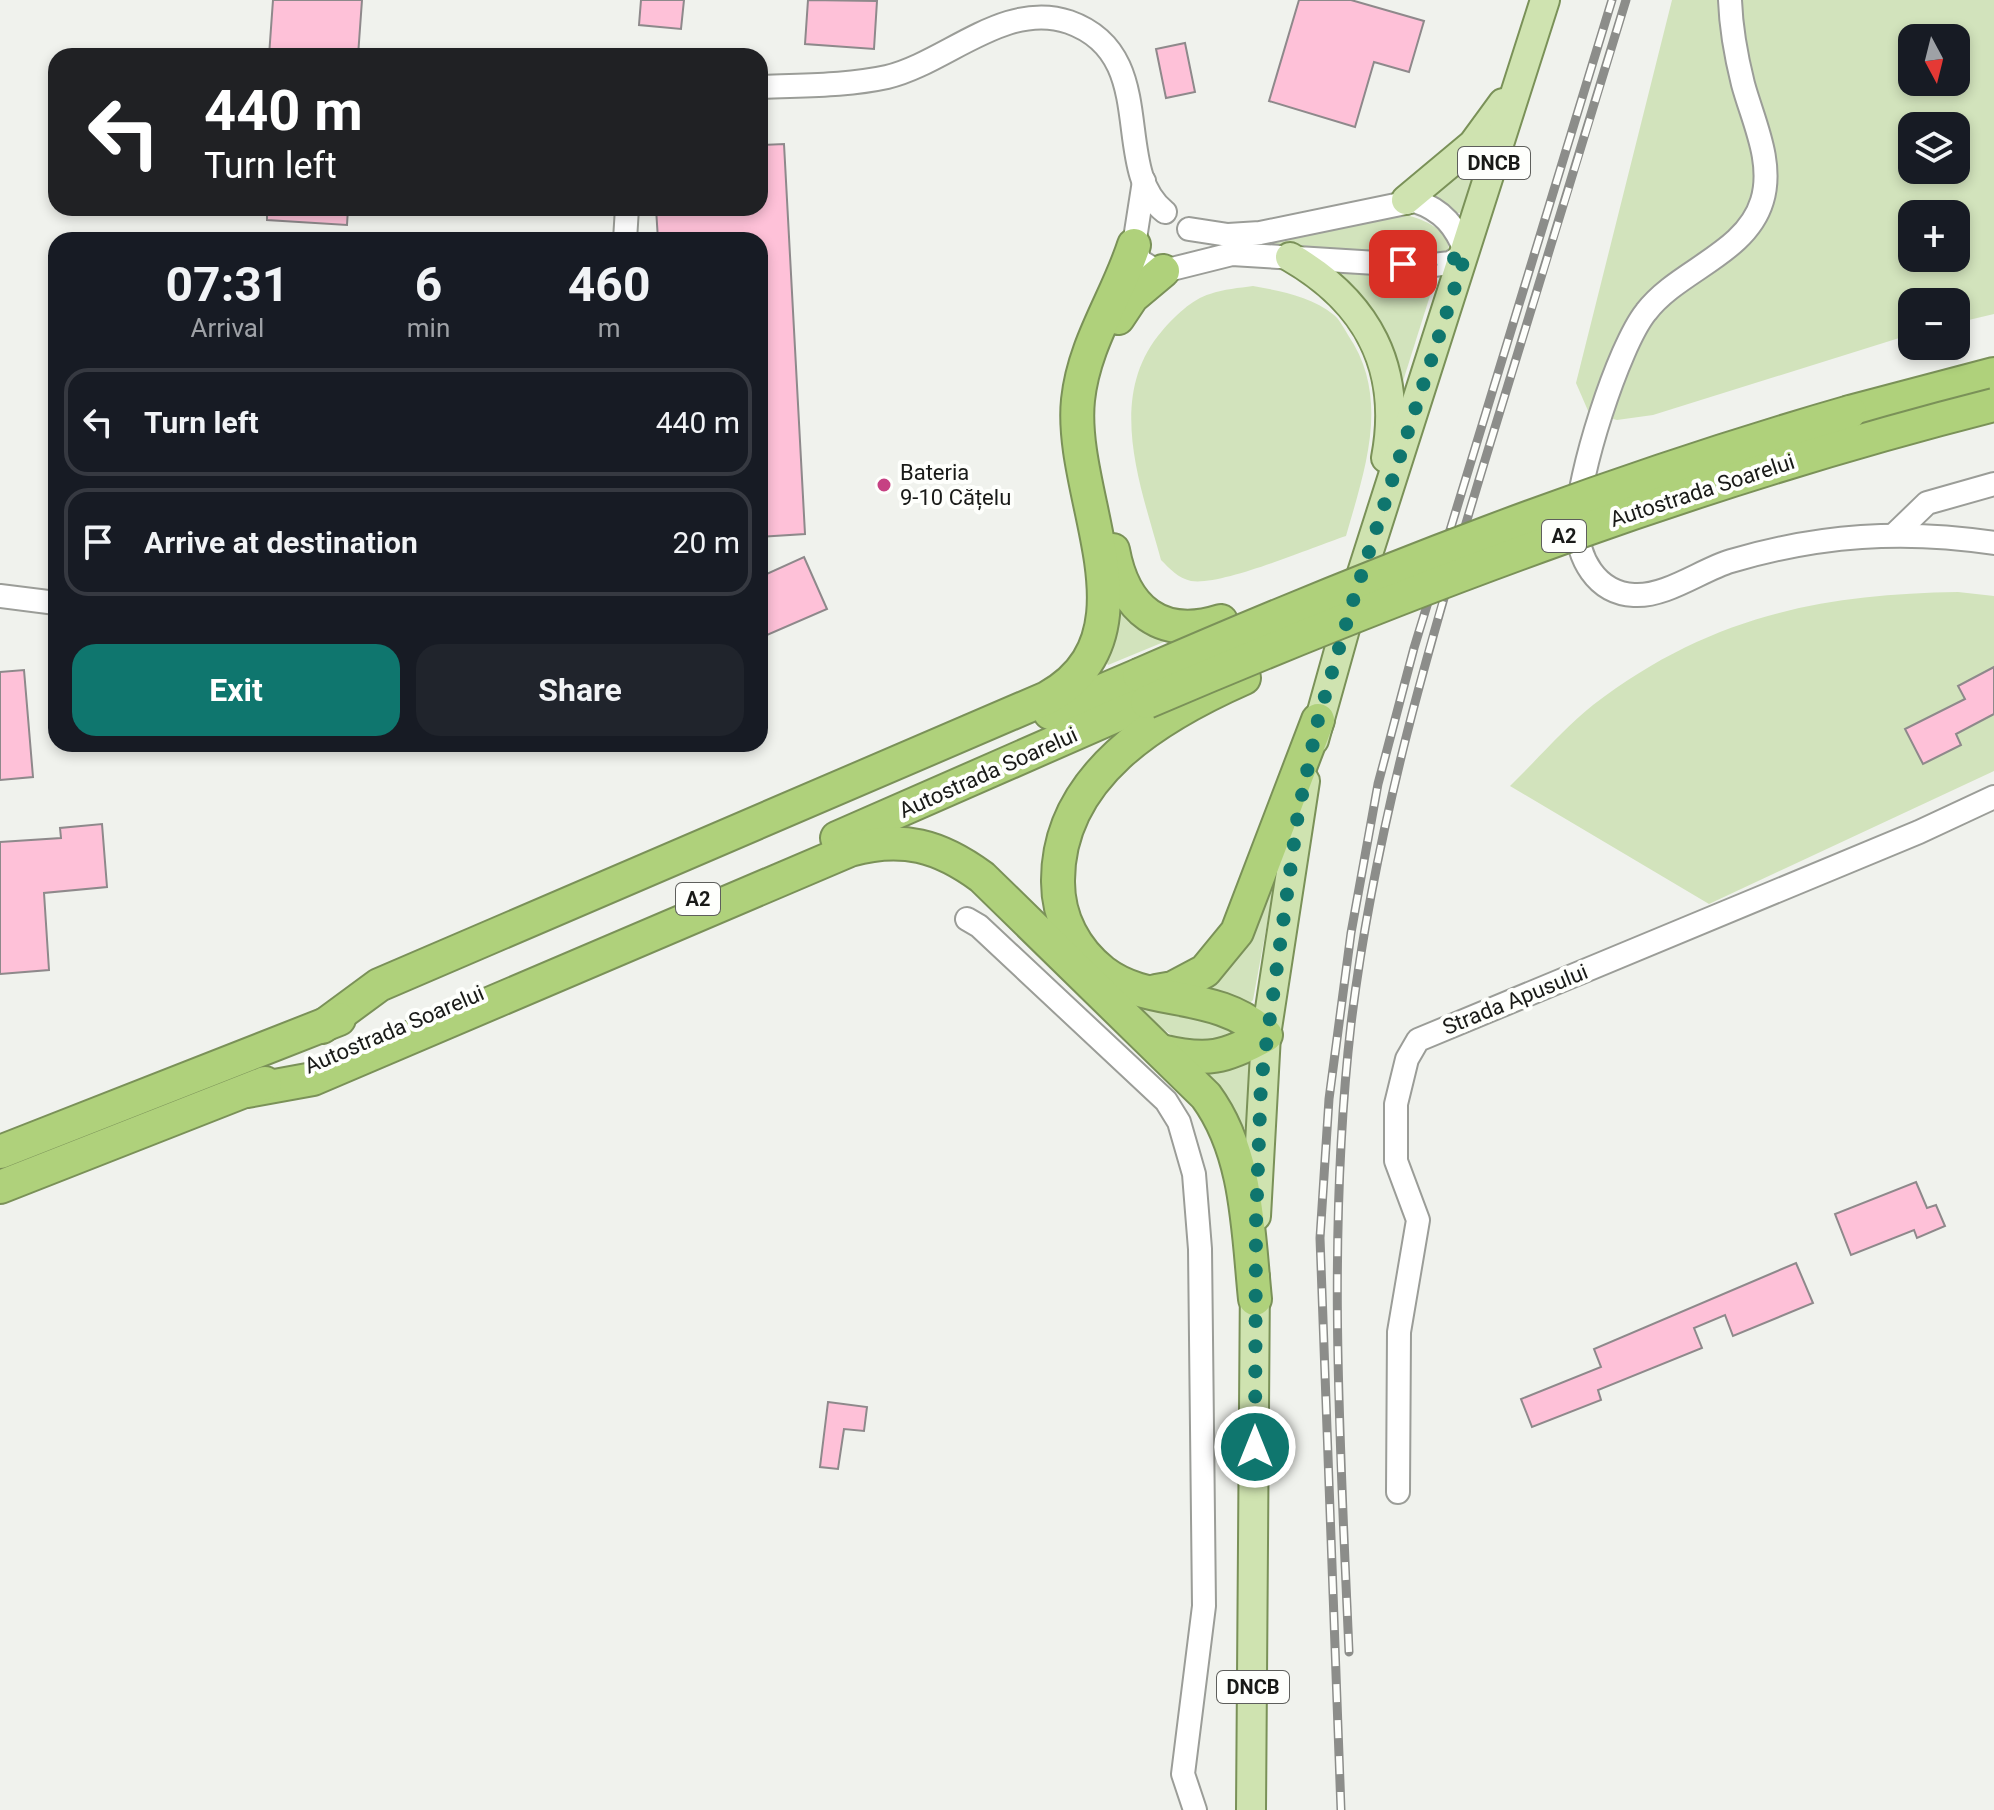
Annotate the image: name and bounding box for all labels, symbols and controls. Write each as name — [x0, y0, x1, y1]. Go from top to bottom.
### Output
north arrow — [1898, 24, 1970, 96]
map controls — [1898, 24, 1970, 360]
text: 440 m — [204, 78, 363, 144]
icon: left — [72, 80, 176, 184]
button: layers — [1898, 112, 1970, 184]
text: Turn left — [204, 145, 337, 187]
road number: DNCB — [1458, 147, 1530, 179]
button: + — [1898, 200, 1970, 272]
pin — [1369, 230, 1437, 298]
icon: arrive — [1381, 242, 1425, 286]
text: 07:31 — [166, 256, 289, 313]
text: 6 — [415, 256, 442, 313]
text: 460 — [568, 256, 650, 313]
button: − — [1898, 288, 1970, 360]
text: Arrival — [191, 313, 264, 343]
text: min — [407, 313, 450, 343]
text: m — [598, 313, 621, 343]
icon: left — [76, 400, 120, 444]
text: Turn left — [144, 405, 259, 440]
text: 440 m — [656, 405, 740, 440]
street label: Autostrada Soarelui — [1607, 449, 1798, 532]
place label: Bateria 9-10 Cățelu — [900, 460, 1011, 511]
marker: Bateria 9-10 Cățelu — [875, 476, 893, 494]
icon: arrive — [76, 520, 120, 564]
road number: A2 — [1542, 520, 1586, 552]
text: Arrive at destination — [144, 525, 418, 560]
text: 20 m — [673, 525, 740, 560]
button: Exit — [72, 644, 400, 736]
button: Share — [416, 644, 744, 736]
street label: Autostrada Soarelui — [895, 722, 1081, 823]
road number: A2 — [676, 883, 720, 915]
street label: Strada Apusului — [1439, 959, 1591, 1040]
street label: Autostrada Soarelui — [301, 980, 488, 1079]
position arrow — [1213, 1405, 1297, 1489]
road number: DNCB — [1217, 1671, 1289, 1703]

